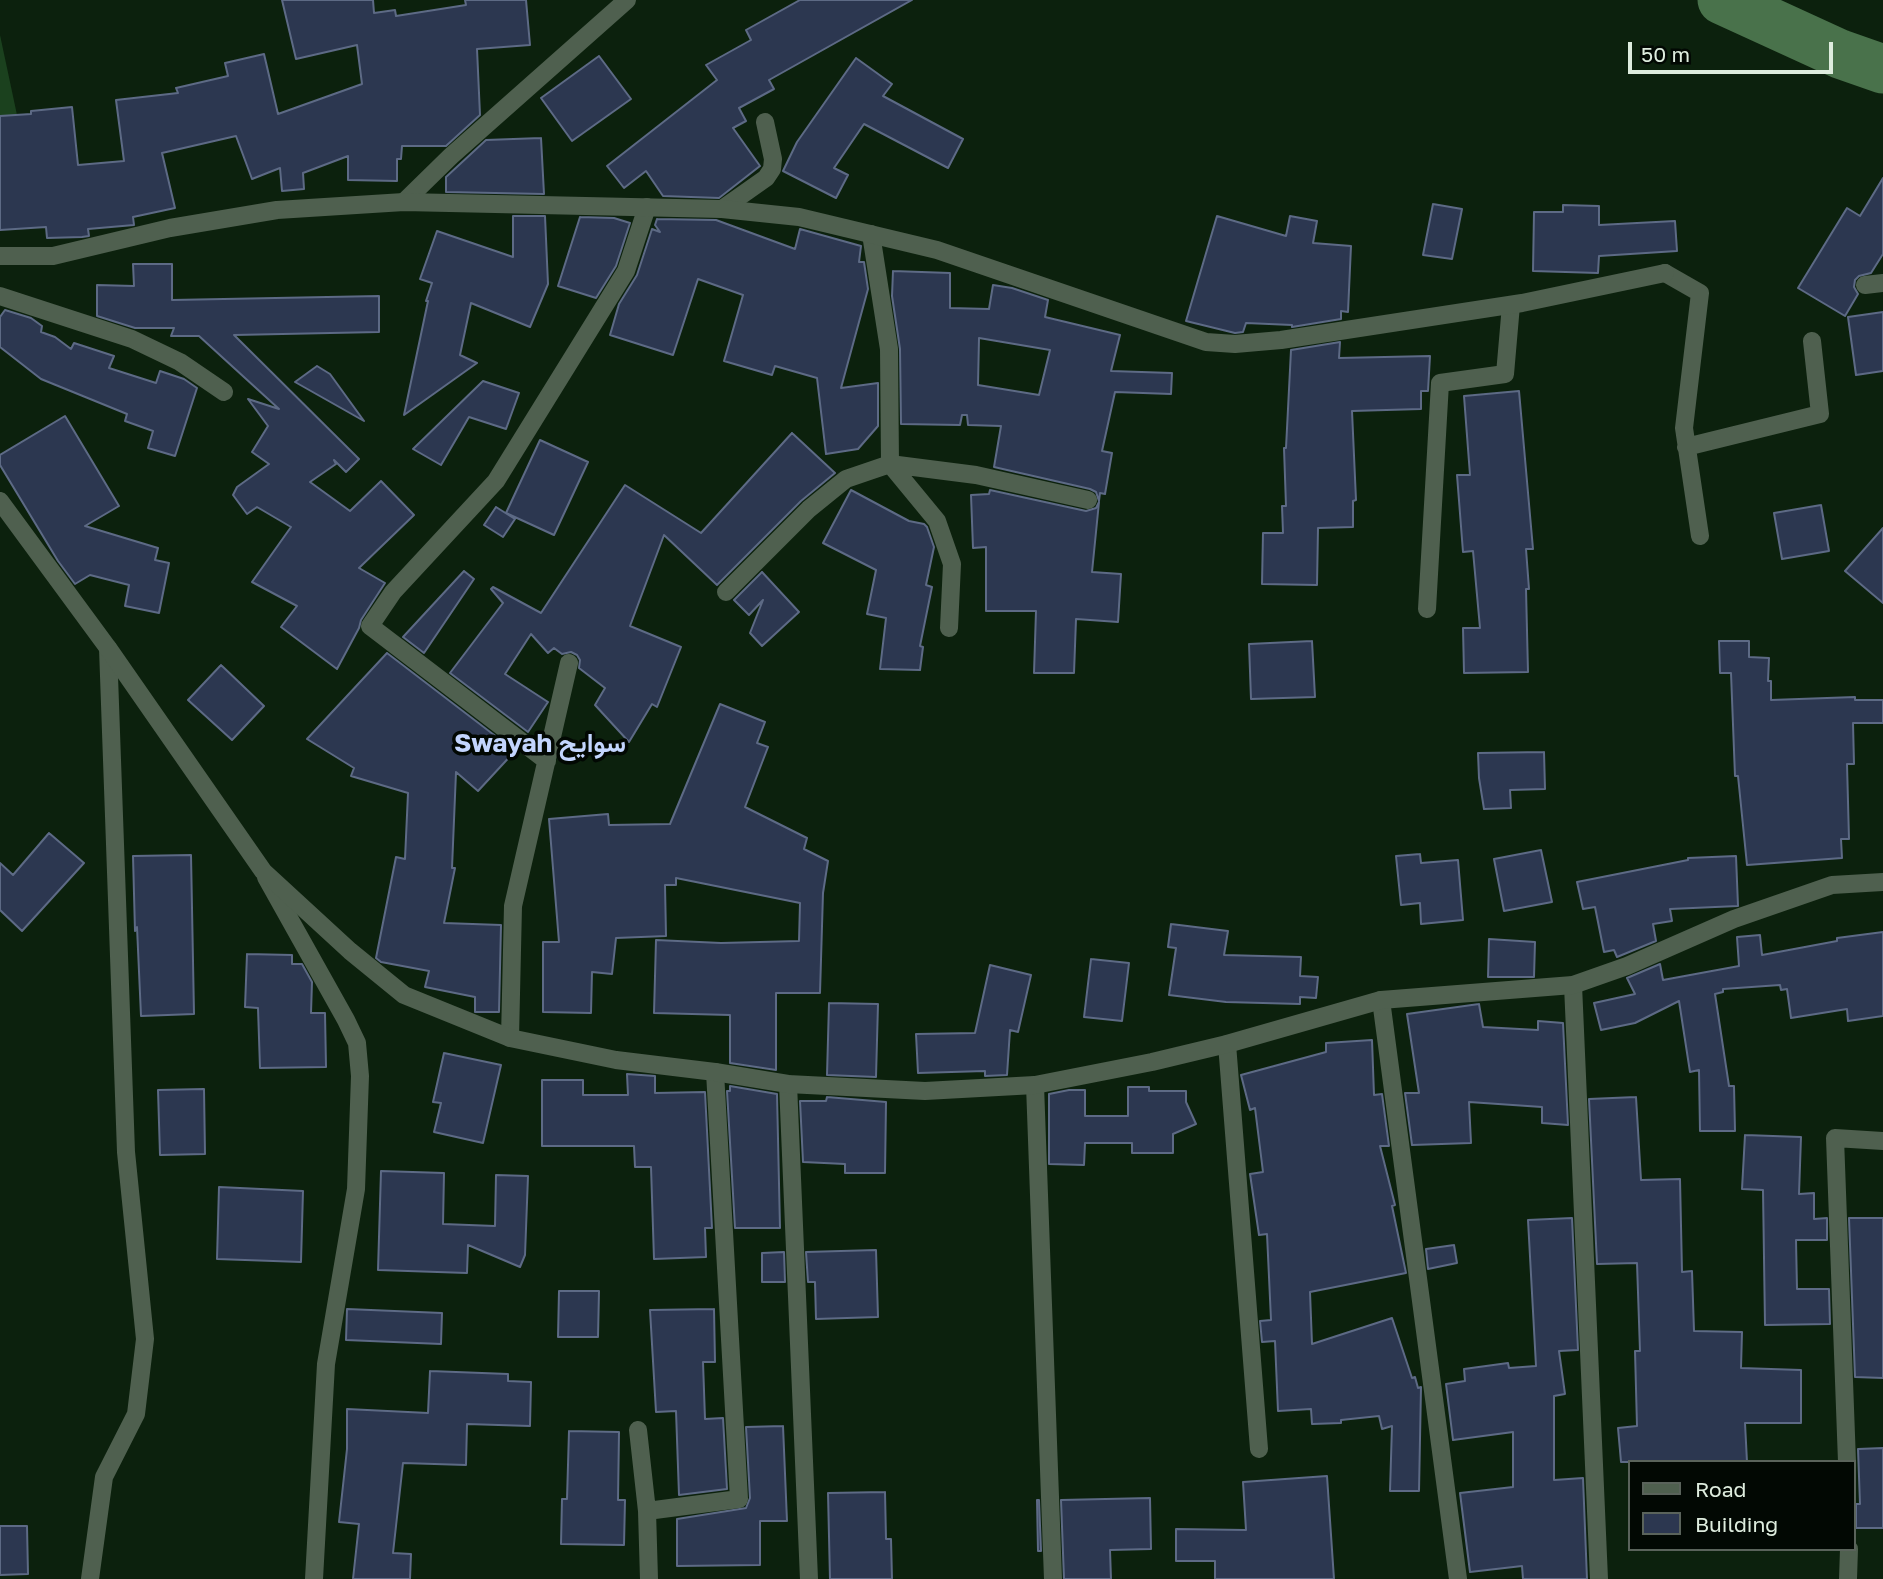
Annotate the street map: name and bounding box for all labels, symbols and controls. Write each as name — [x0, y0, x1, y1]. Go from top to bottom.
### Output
scale bar — [1631, 28, 1836, 72]
text: 50 m — [1641, 41, 1690, 67]
district label: Swayah سوايح — [454, 728, 626, 760]
legend — [1628, 1460, 1855, 1551]
text: Road — [1695, 1476, 1746, 1502]
text: Building — [1695, 1511, 1778, 1537]

